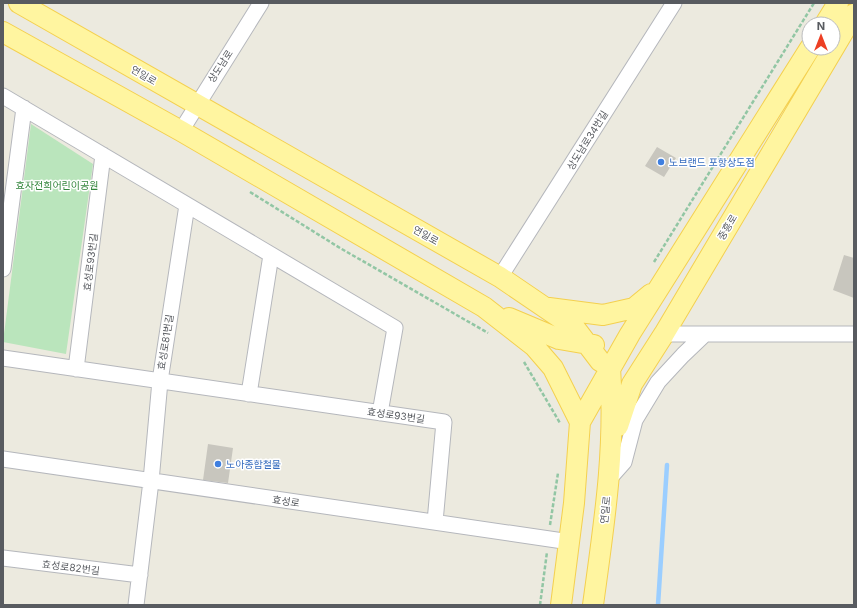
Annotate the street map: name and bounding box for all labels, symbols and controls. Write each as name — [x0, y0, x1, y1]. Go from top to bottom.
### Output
north arrow — [801, 16, 841, 56]
text: N — [817, 19, 825, 33]
street label: 상도남로 — [205, 47, 235, 85]
street label: 연일로 — [129, 63, 159, 87]
street label: 상도남로34번길 — [564, 108, 610, 172]
place label: 노브랜드 포항상도점 — [669, 156, 755, 168]
marker: 노브랜드 포항상도점 — [656, 157, 666, 167]
park label: 효자전희어린이공원 — [16, 179, 98, 191]
street label: 중흥로 — [715, 212, 739, 242]
street label: 연일로 — [411, 223, 441, 247]
street label: 효성로93번길 — [80, 232, 100, 292]
street label: 효성로81번길 — [155, 313, 175, 371]
street label: 효성로93번길 — [366, 405, 426, 425]
place label: 노아종합철물 — [226, 458, 281, 470]
marker: 노아종합철물 — [213, 459, 223, 469]
street label: 효성로 — [271, 493, 301, 509]
street label: 연일로 — [598, 496, 612, 524]
street label: 효성로82번길 — [41, 557, 101, 577]

